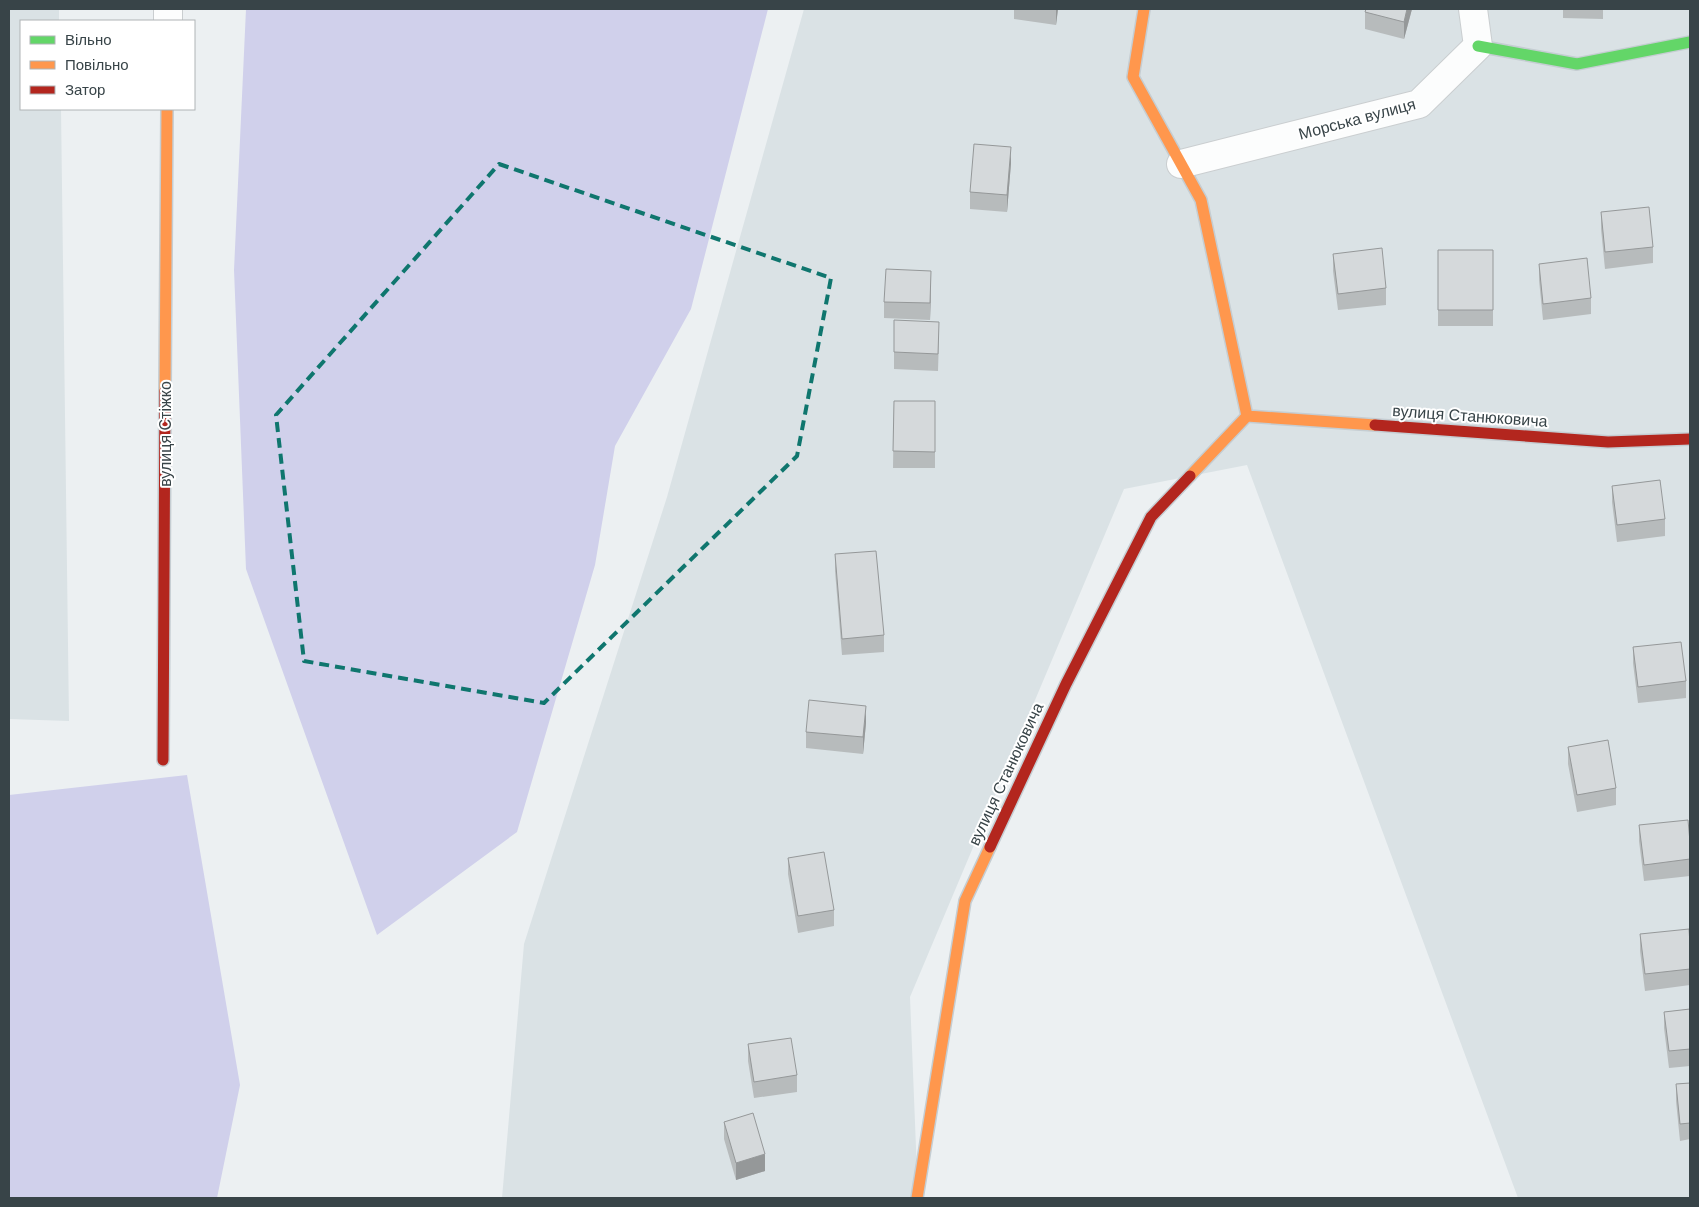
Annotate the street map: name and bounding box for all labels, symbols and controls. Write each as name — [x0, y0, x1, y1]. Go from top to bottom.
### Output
legend — [20, 20, 195, 110]
text: Вільно — [65, 31, 112, 48]
text: Повільно — [65, 56, 129, 73]
text: Затор — [65, 81, 105, 98]
street label: Морська вулиця — [1297, 95, 1417, 143]
street label: вулиця Стіжко — [157, 381, 174, 487]
street label: вулиця Станюковича — [1392, 402, 1548, 430]
street label: вулиця Станюковича — [965, 700, 1047, 848]

